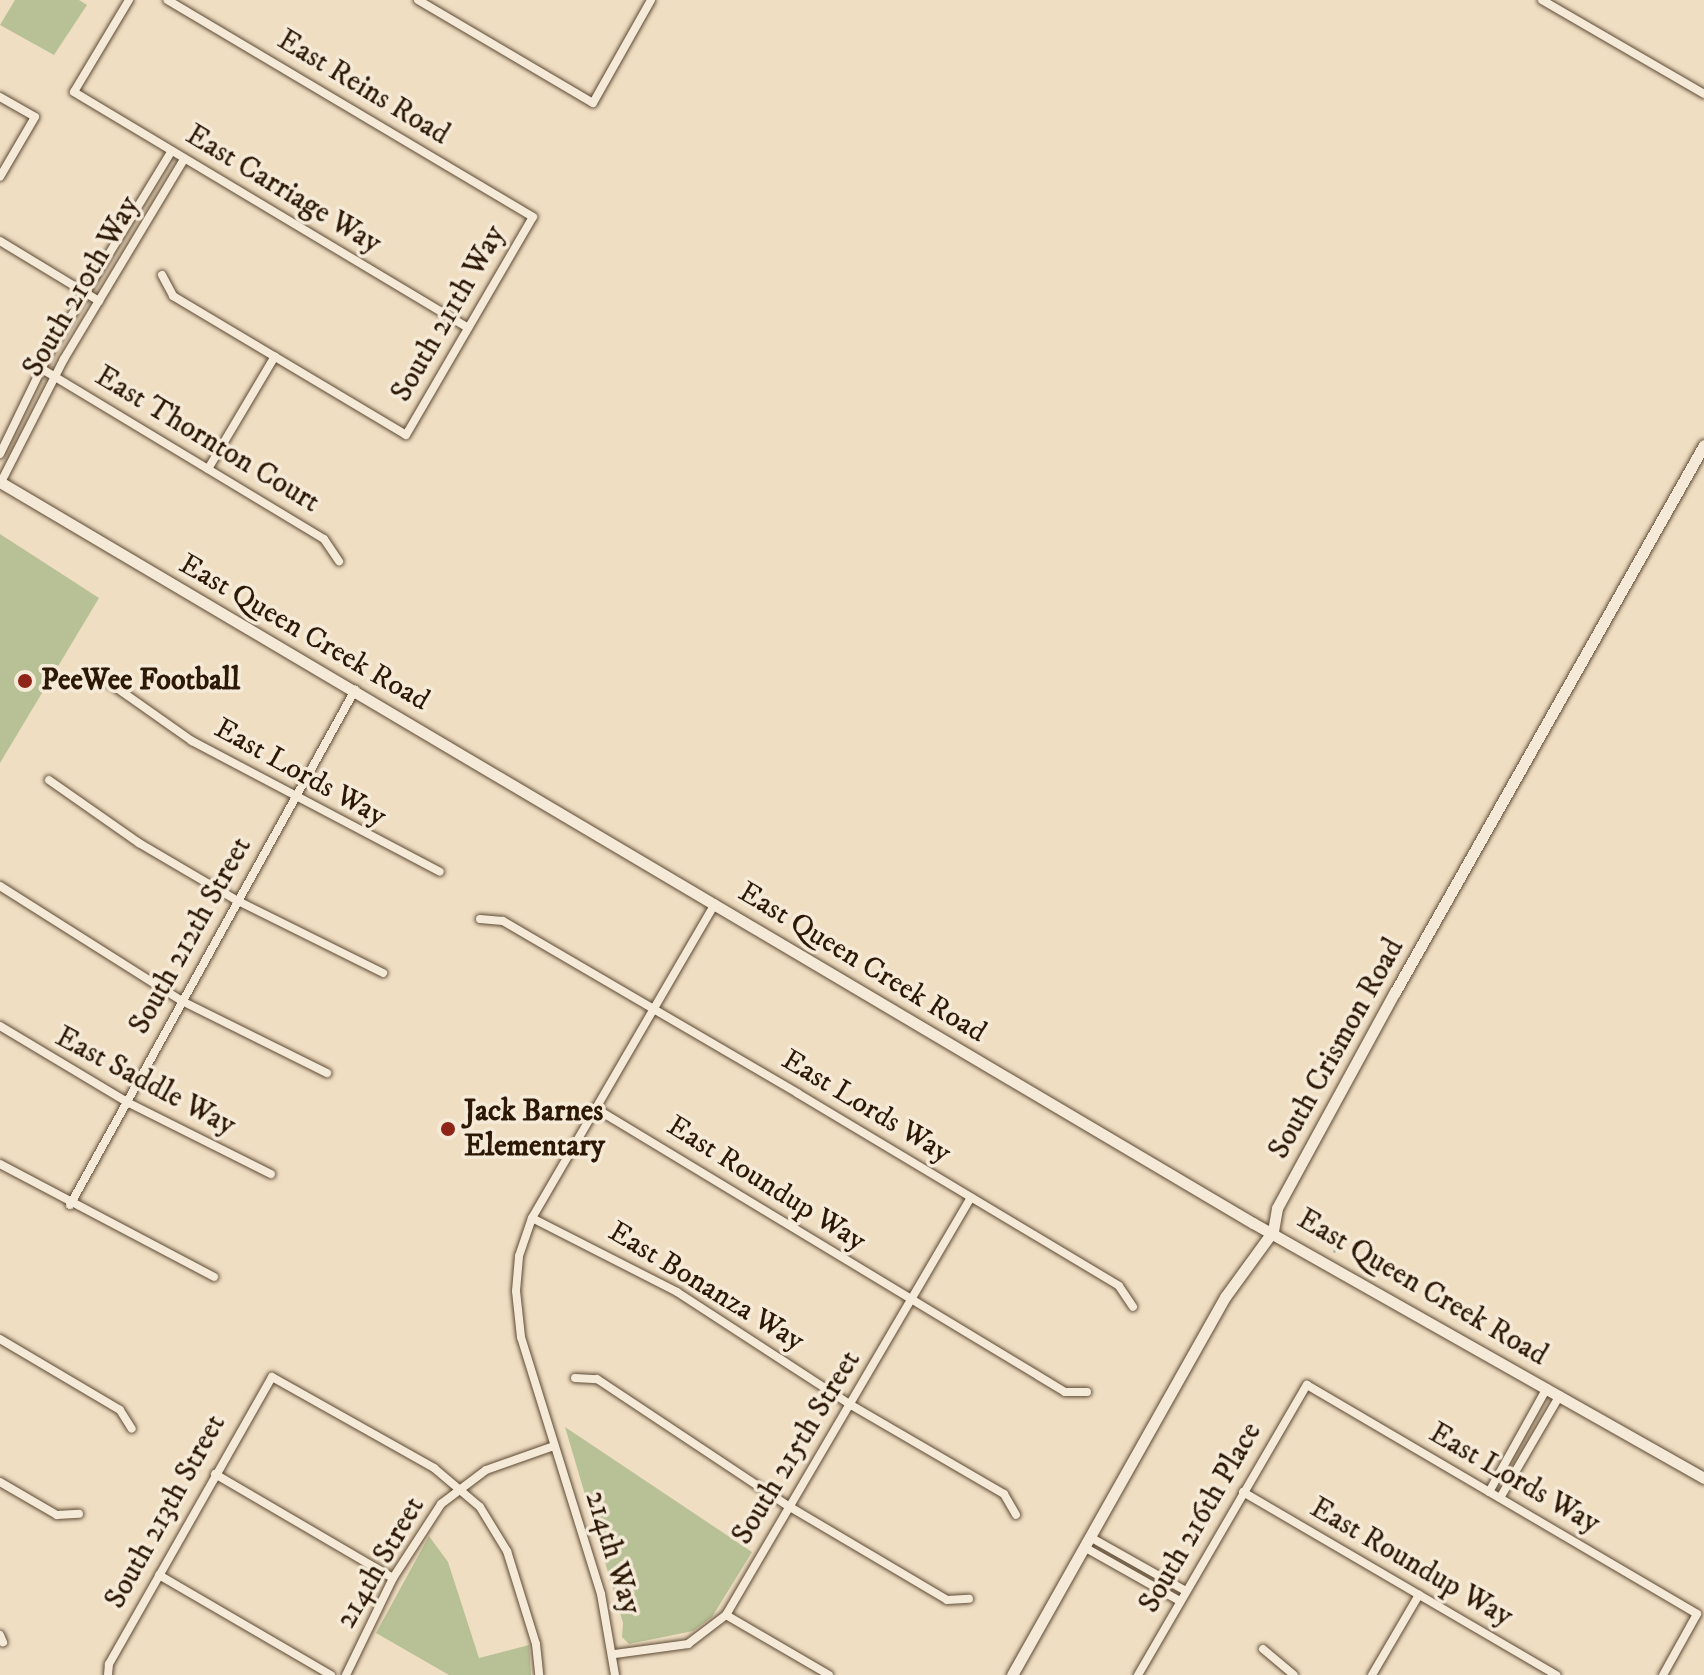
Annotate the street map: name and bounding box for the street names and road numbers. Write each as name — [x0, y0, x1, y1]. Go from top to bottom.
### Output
street label: East Reins Road — [270, 23, 456, 153]
street label: East Carriage Way — [179, 118, 387, 262]
street label: South 210th Way — [16, 190, 148, 384]
street label: South 211th Way — [384, 219, 514, 409]
street label: East Thornton Court — [88, 359, 326, 521]
street label: East Queen Creek Road — [172, 547, 436, 719]
street label: East Lords Way — [208, 711, 392, 835]
street label: South 212th Street — [122, 831, 260, 1041]
street label: East Queen Creek Road — [731, 875, 993, 1051]
street label: South Crismon Road — [1261, 932, 1413, 1166]
street label: East Saddle Way — [49, 1019, 241, 1145]
street label: East Lords Way — [775, 1042, 957, 1172]
street label: East Roundup Way — [660, 1108, 872, 1260]
street label: East Queen Creek Road — [1290, 1202, 1554, 1374]
street label: East Bonanza Way — [601, 1214, 811, 1360]
street label: South 215th Street — [725, 1345, 869, 1551]
street label: South 213th Street — [98, 1409, 234, 1615]
street label: South 216th Place — [1132, 1416, 1270, 1620]
street label: East Lords Way — [1422, 1416, 1606, 1542]
street label: 214th Way — [576, 1487, 648, 1619]
street label: East Roundup Way — [1303, 1490, 1519, 1636]
street label: 214th Street — [329, 1491, 433, 1635]

